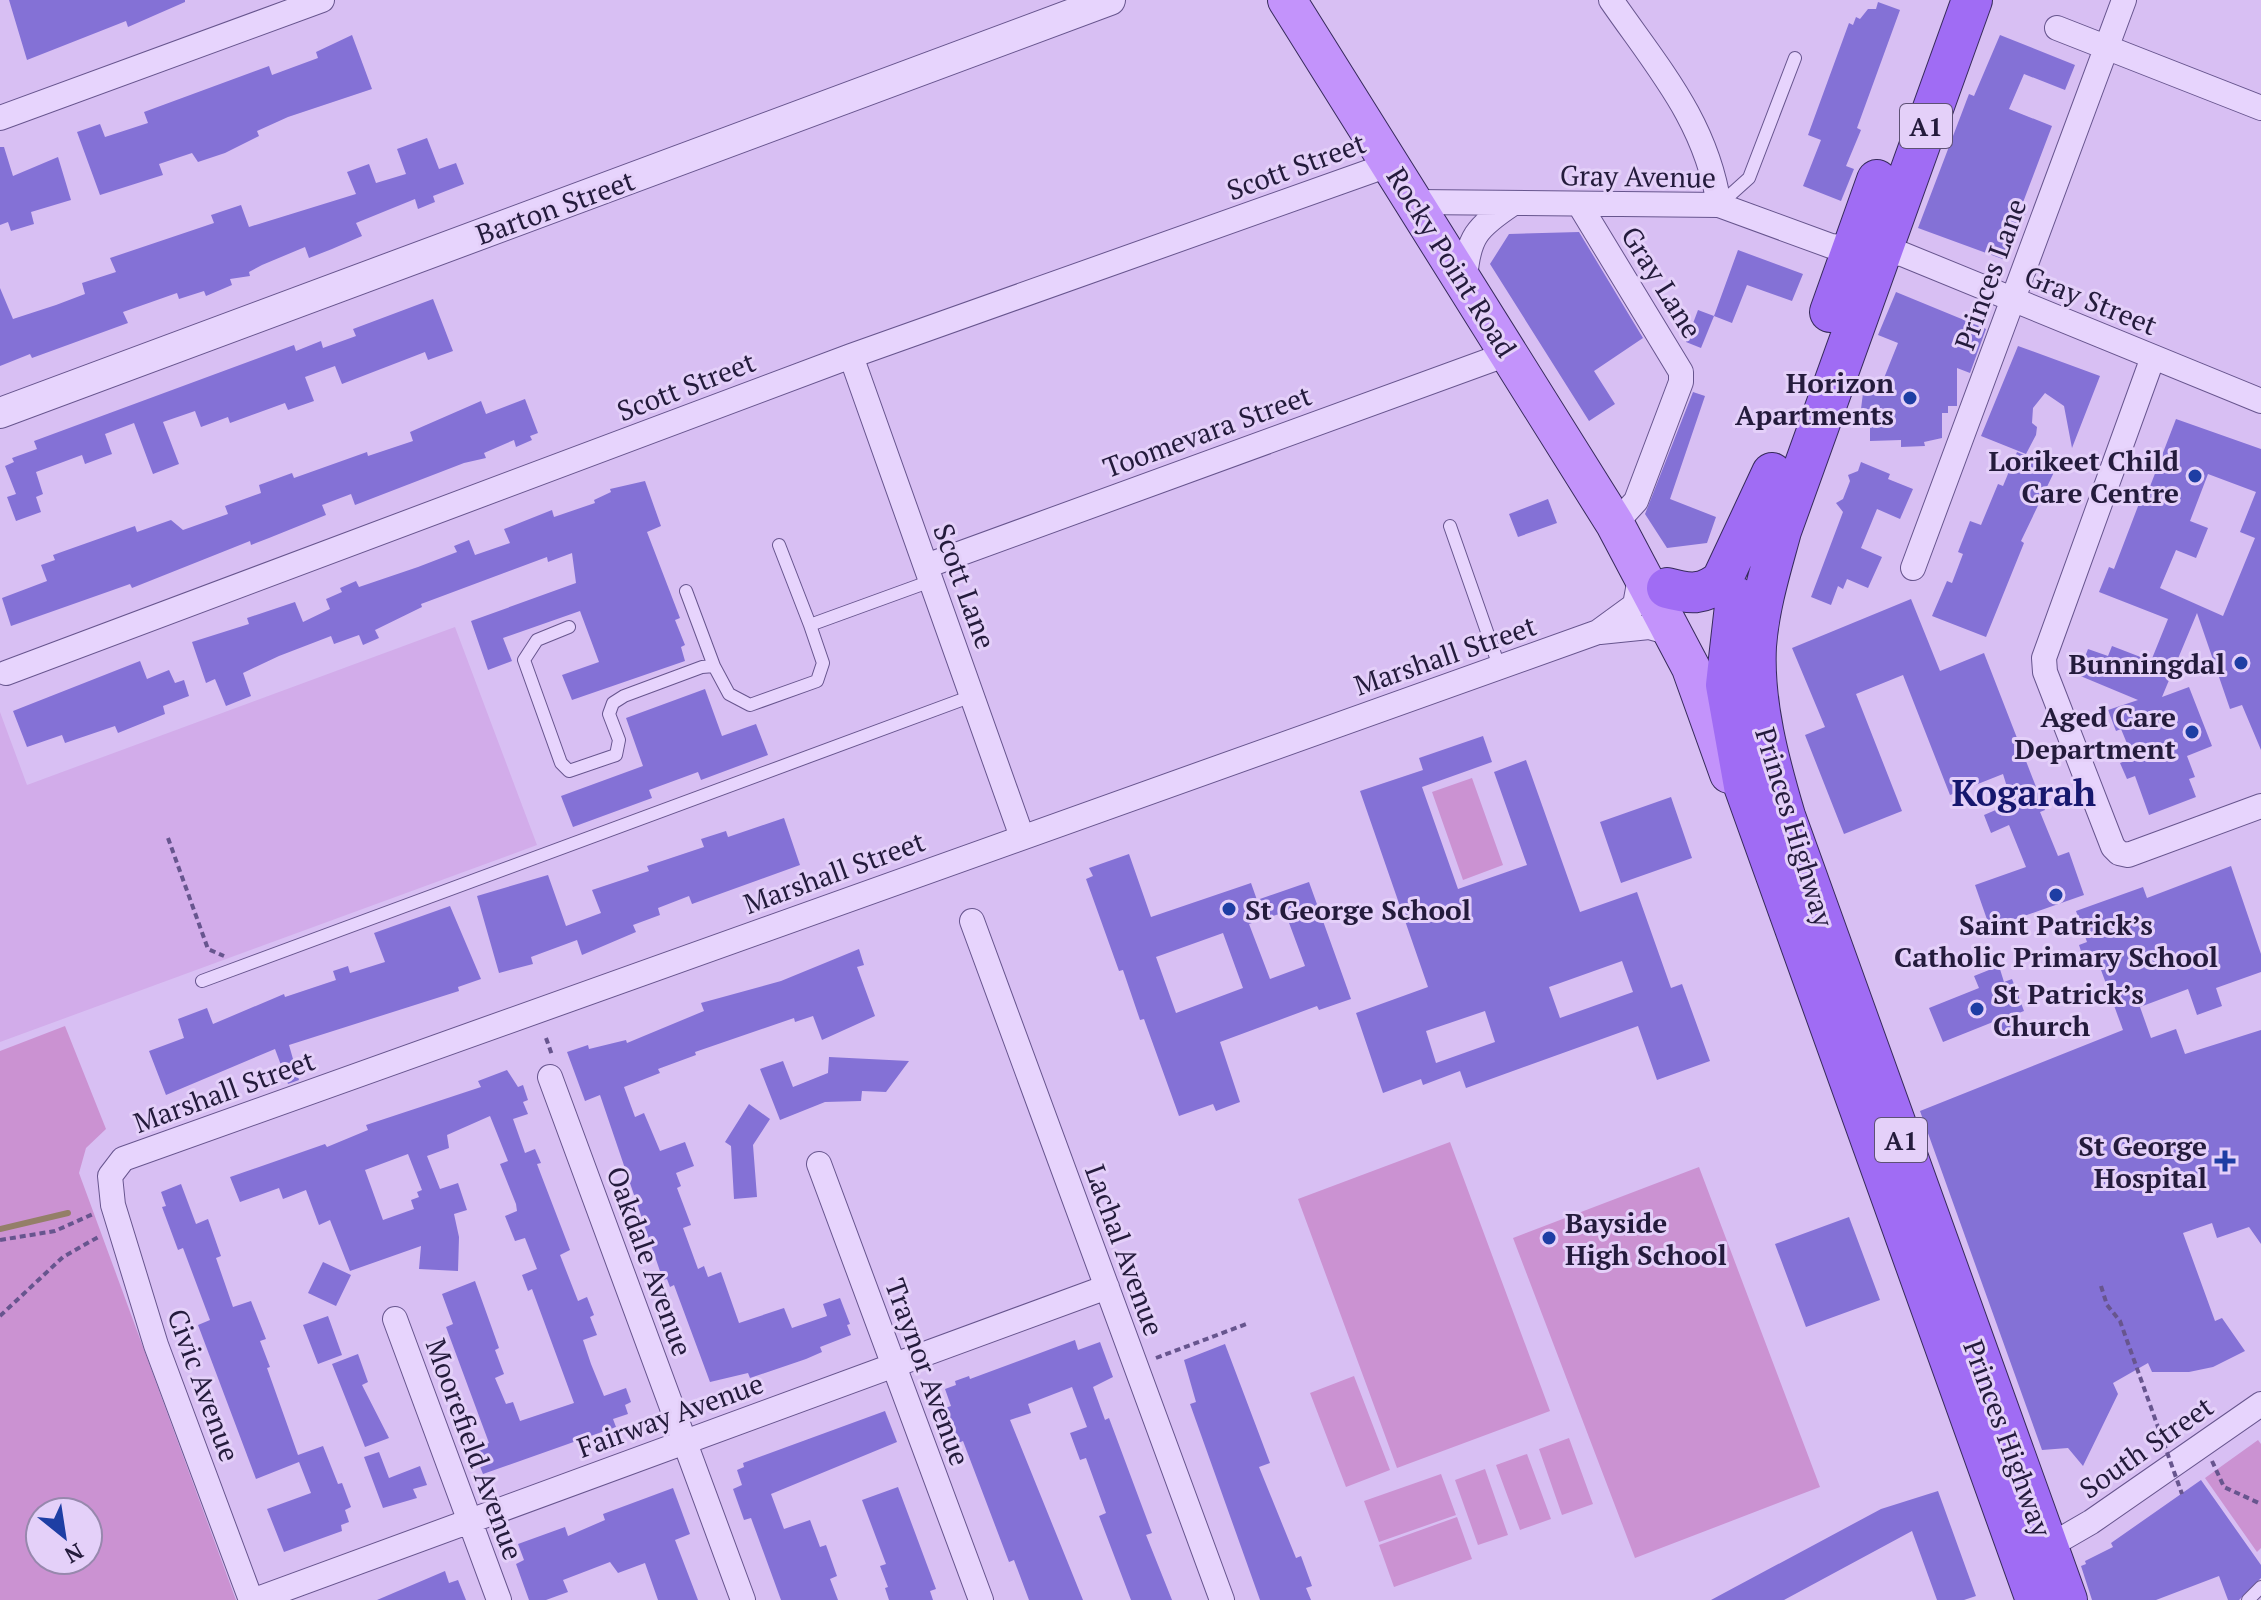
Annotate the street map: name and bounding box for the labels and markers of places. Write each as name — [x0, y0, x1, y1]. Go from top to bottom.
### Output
place label: Horizon Apartments — [1735, 364, 1894, 433]
marker: Horizon Apartments — [1901, 389, 1919, 407]
place label: Lorikeet Child Care Centre — [1988, 442, 2179, 511]
marker: Lorikeet Child Care Centre — [2186, 467, 2204, 485]
place label: Bunningdal — [2069, 645, 2225, 682]
marker: Bunningdal — [2232, 654, 2250, 672]
place label: Aged Care Department — [2014, 698, 2176, 767]
marker: Aged Care Department — [2183, 723, 2201, 741]
marker: Saint Patrick’s Catholic Primary School — [2047, 886, 2065, 904]
place label: St George School — [1245, 891, 1471, 928]
marker: St George School — [1220, 900, 1238, 918]
place label: Saint Patrick’s Catholic Primary School — [1894, 906, 2218, 975]
place label: St Patrick’s Church — [1993, 975, 2144, 1044]
marker: St Patrick’s Church — [1968, 1000, 1986, 1018]
place label: St George Hospital — [2078, 1127, 2207, 1196]
marker: St George Hospital — [2214, 1150, 2236, 1172]
place label: Bayside High School — [1565, 1204, 1727, 1273]
marker: Bayside High School — [1540, 1229, 1558, 1247]

